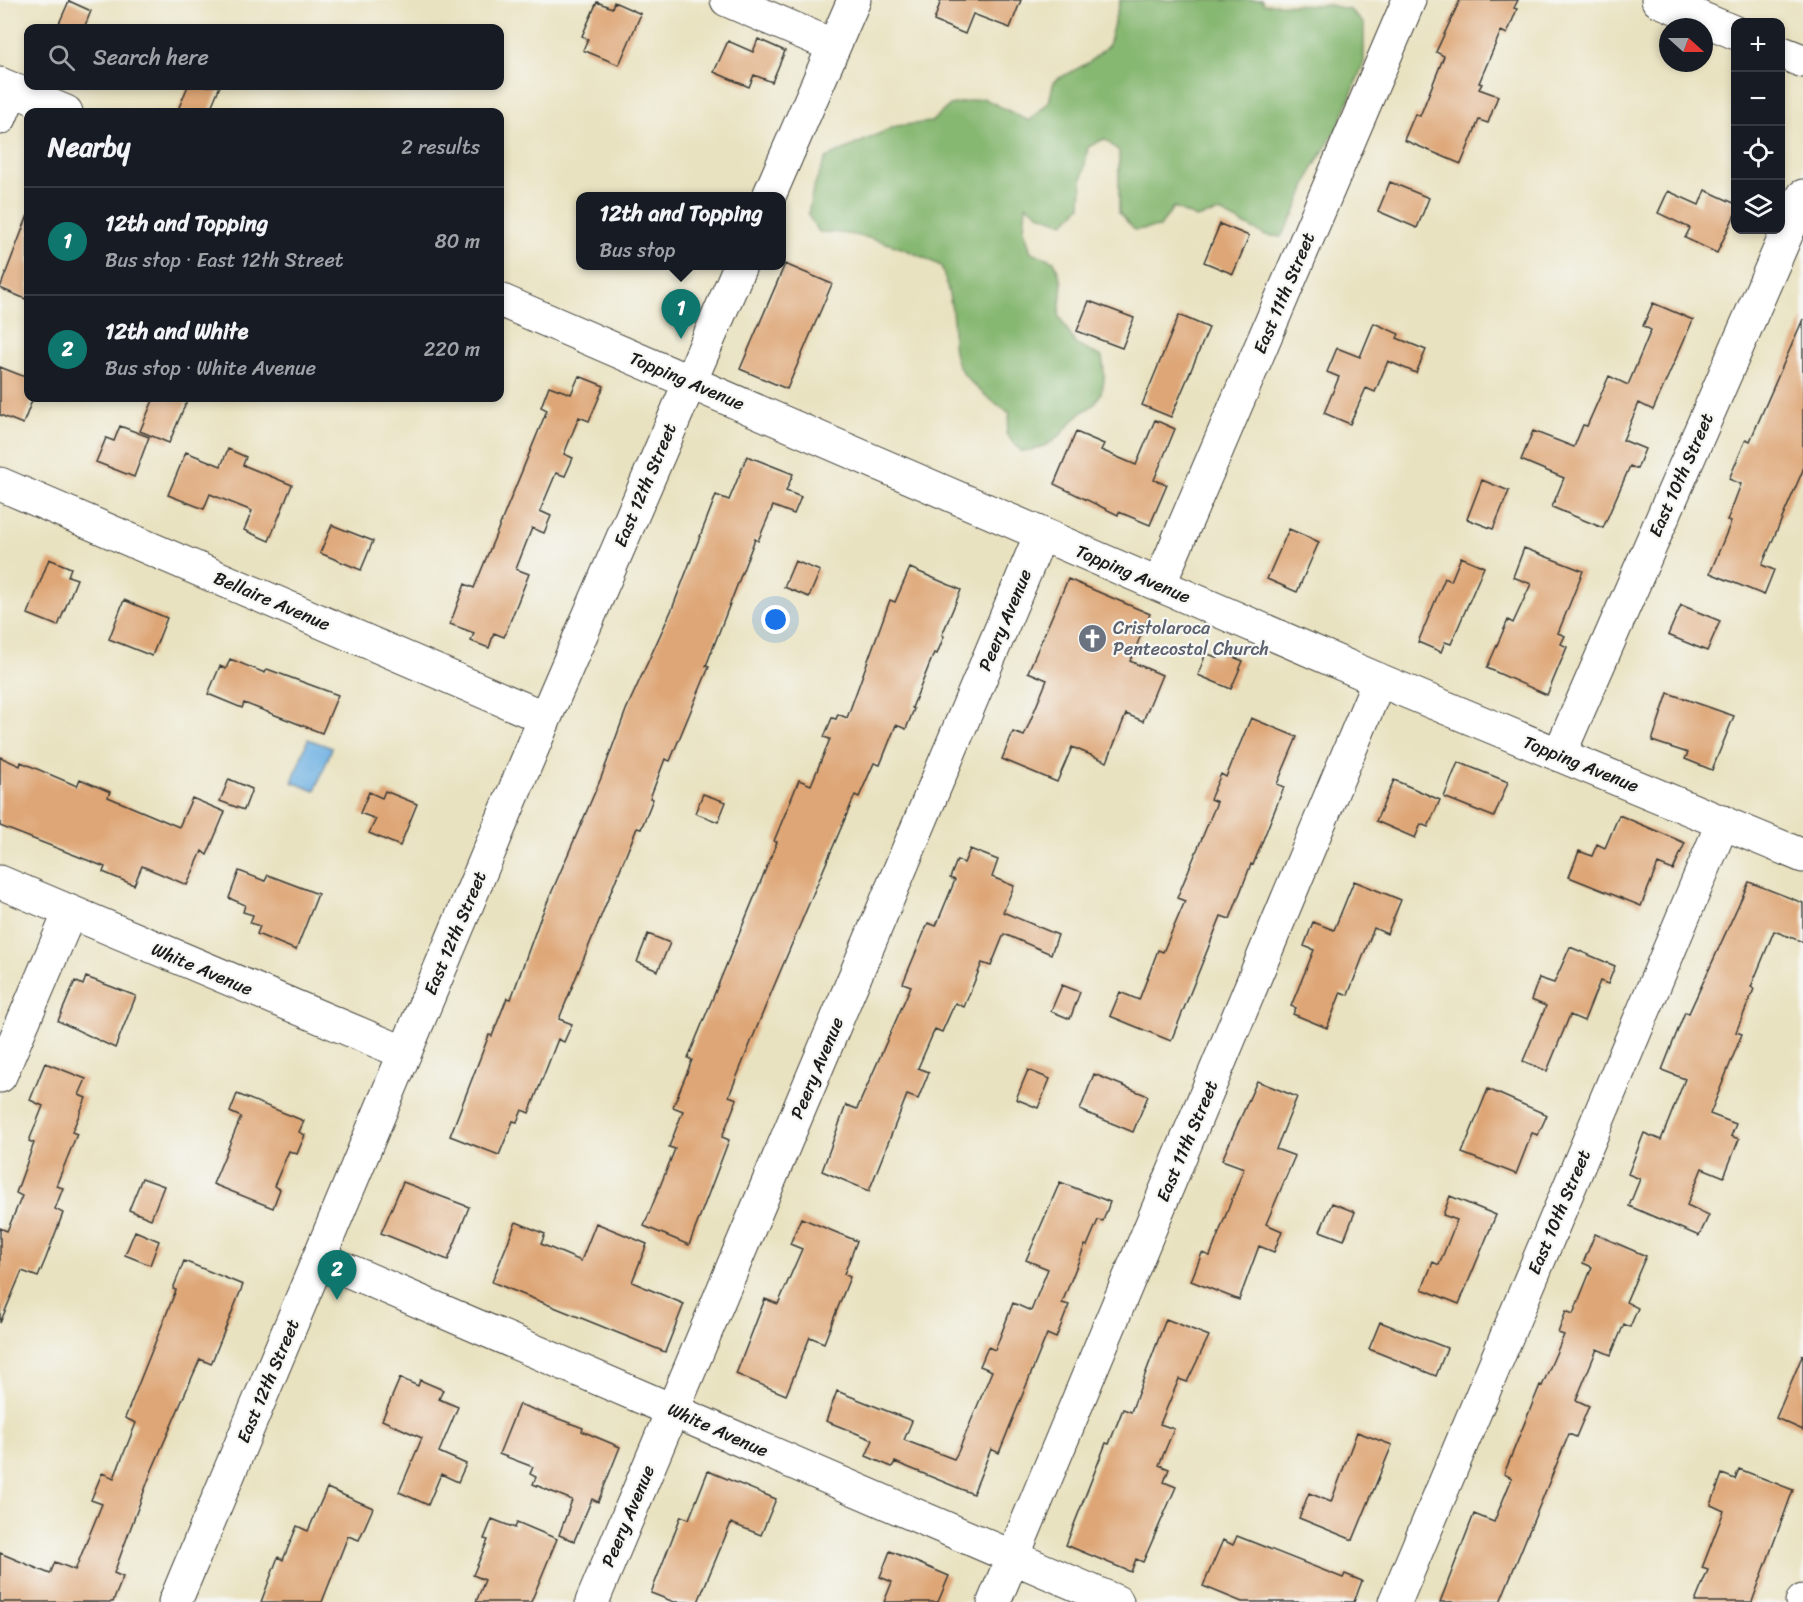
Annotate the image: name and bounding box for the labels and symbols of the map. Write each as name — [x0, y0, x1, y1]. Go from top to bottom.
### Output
north arrow — [1659, 18, 1713, 72]
street label: East 11th Street — [1244, 227, 1324, 359]
pin: 1 — [662, 290, 700, 339]
street label: Topping Avenue — [624, 342, 750, 420]
street label: East 10th Street — [1639, 408, 1723, 542]
street label: East 12th Street — [604, 418, 686, 552]
street label: Topping Avenue — [1070, 535, 1196, 613]
street label: Bellaire Avenue — [209, 562, 335, 640]
street label: Peery Avenue — [969, 564, 1041, 676]
your location — [761, 605, 790, 634]
place label: Cristolaroca Pentecostal Church — [1113, 612, 1269, 665]
church icon: Cristolaroca Pentecostal Church — [1076, 622, 1108, 654]
street label: Topping Avenue — [1518, 726, 1644, 802]
street label: East 12th Street — [414, 866, 496, 1000]
street label: White Avenue — [146, 933, 258, 1005]
street label: Peery Avenue — [781, 1012, 853, 1124]
street label: East 11th Street — [1147, 1075, 1227, 1207]
street label: East 10th Street — [1518, 1144, 1600, 1280]
pin: 2 — [318, 1250, 356, 1300]
street label: East 12th Street — [227, 1314, 309, 1448]
street label: White Avenue — [662, 1394, 774, 1466]
street label: Peery Avenue — [592, 1460, 664, 1572]

